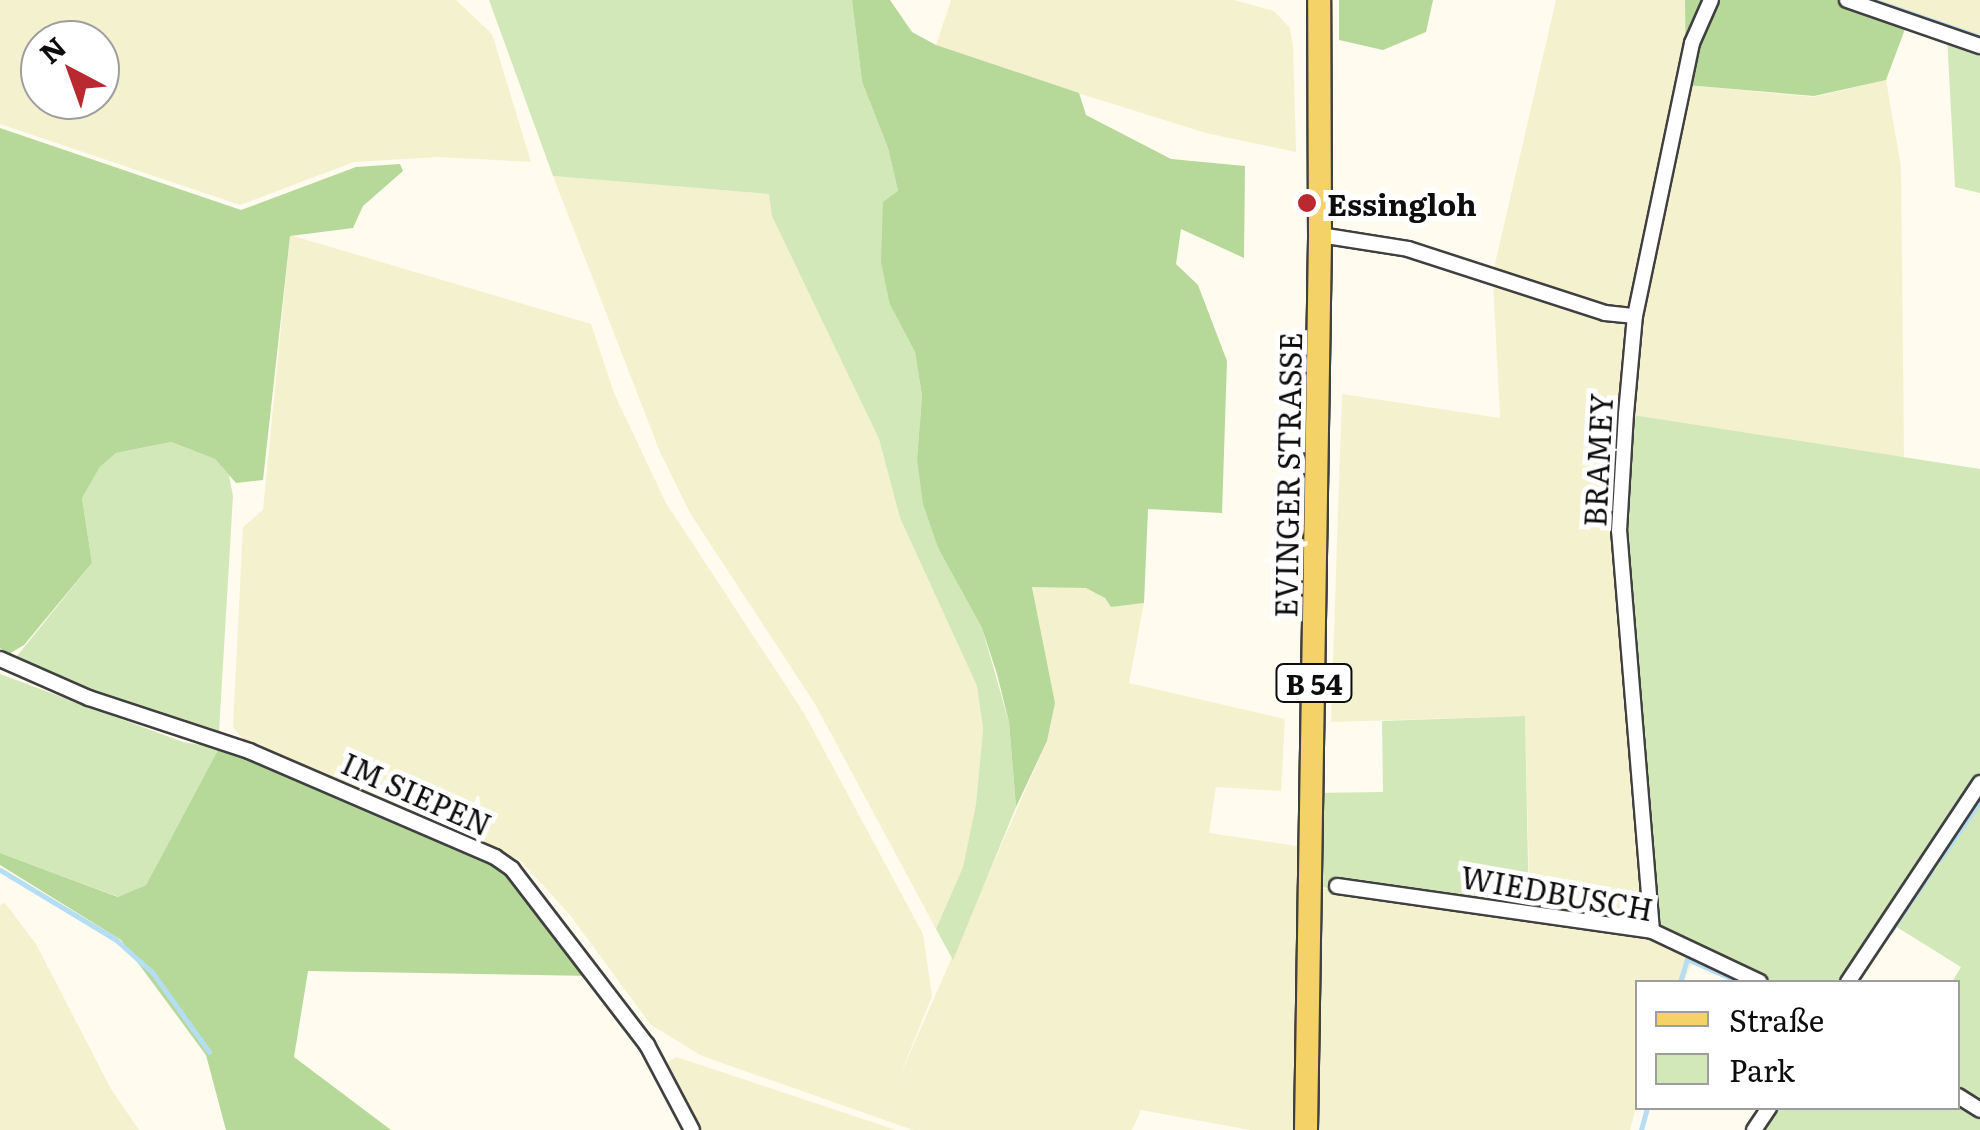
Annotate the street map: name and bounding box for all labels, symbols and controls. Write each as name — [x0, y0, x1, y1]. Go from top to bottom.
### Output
north arrow — [20, 20, 120, 120]
text: N — [29, 25, 74, 72]
place label: Essingloh — [1327, 185, 1477, 221]
marker: Essingloh — [1296, 192, 1318, 214]
street label: EVINGER STRASSE — [1267, 332, 1307, 618]
street label: BRAMEY — [1576, 392, 1618, 528]
road number: B 54 — [1274, 660, 1354, 706]
street label: IM SIEPEN — [337, 744, 497, 842]
street label: WIEDBUSCH — [1458, 857, 1656, 927]
legend — [1635, 980, 1960, 1110]
text: Straße — [1729, 997, 1824, 1041]
text: Park — [1729, 1047, 1795, 1091]

